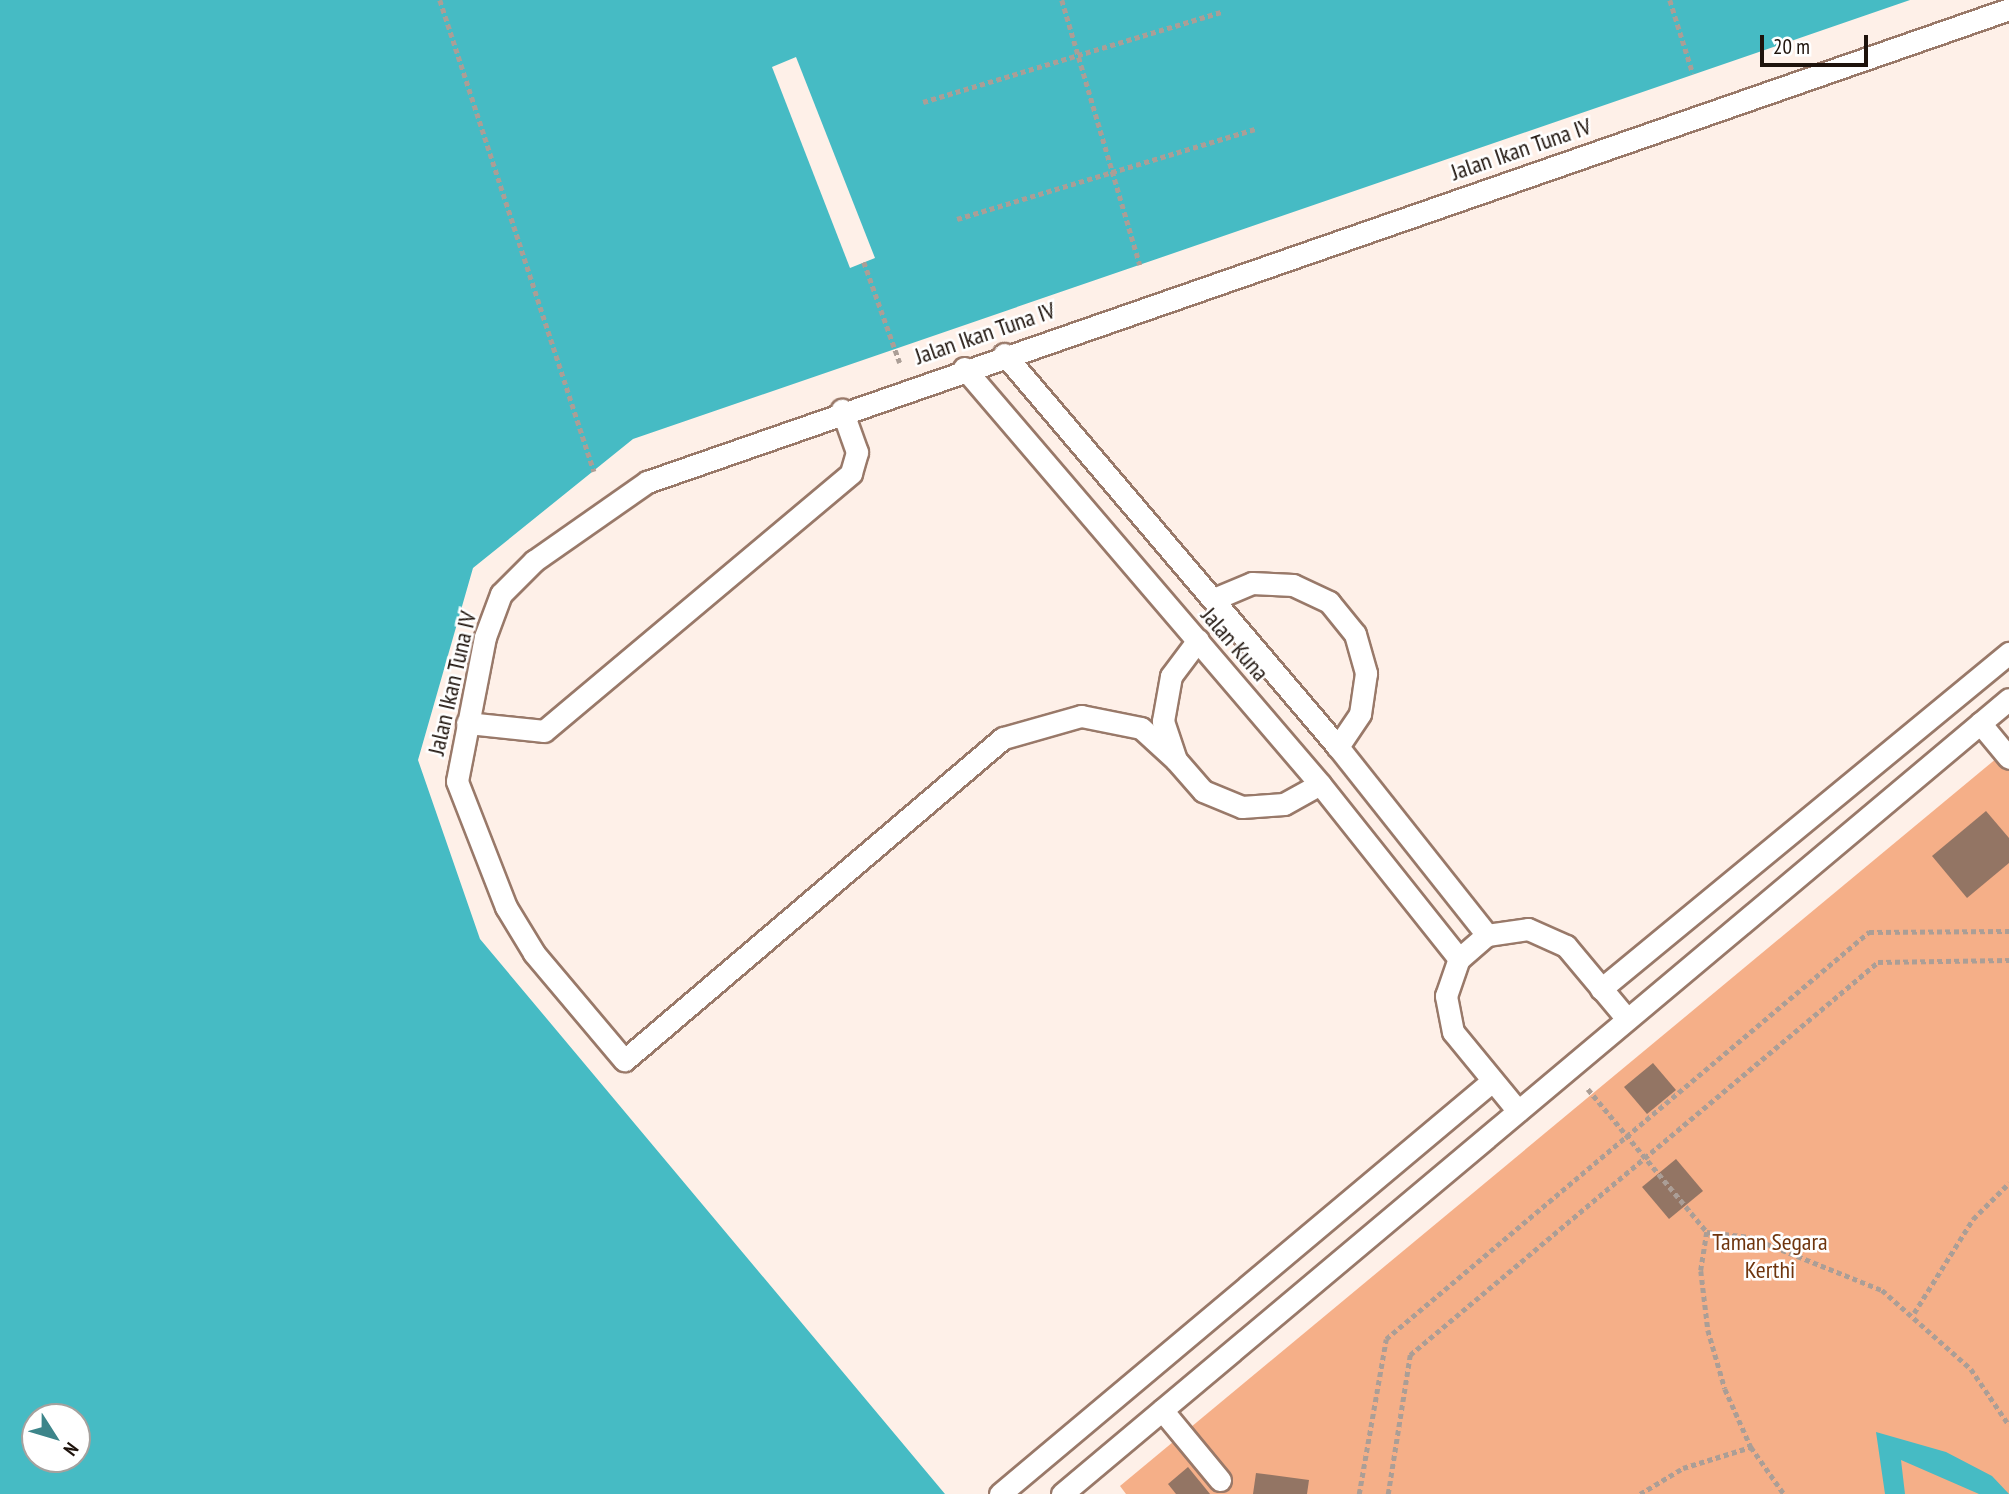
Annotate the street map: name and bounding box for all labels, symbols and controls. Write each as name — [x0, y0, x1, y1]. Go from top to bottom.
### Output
scale bar — [1764, 21, 1872, 65]
text: 20 m — [1773, 33, 1810, 60]
street label: Jalan Ikan Tuna IV — [1447, 111, 1595, 187]
street label: Jalan Ikan Tuna IV — [911, 295, 1059, 371]
street label: Jalan Kuna — [1195, 601, 1275, 687]
street label: Jalan Ikan Tuna IV — [421, 608, 483, 758]
park label: Taman Segara Kerthi — [1712, 1228, 1828, 1284]
north arrow — [21, 1403, 91, 1473]
text: N — [59, 1438, 84, 1461]

